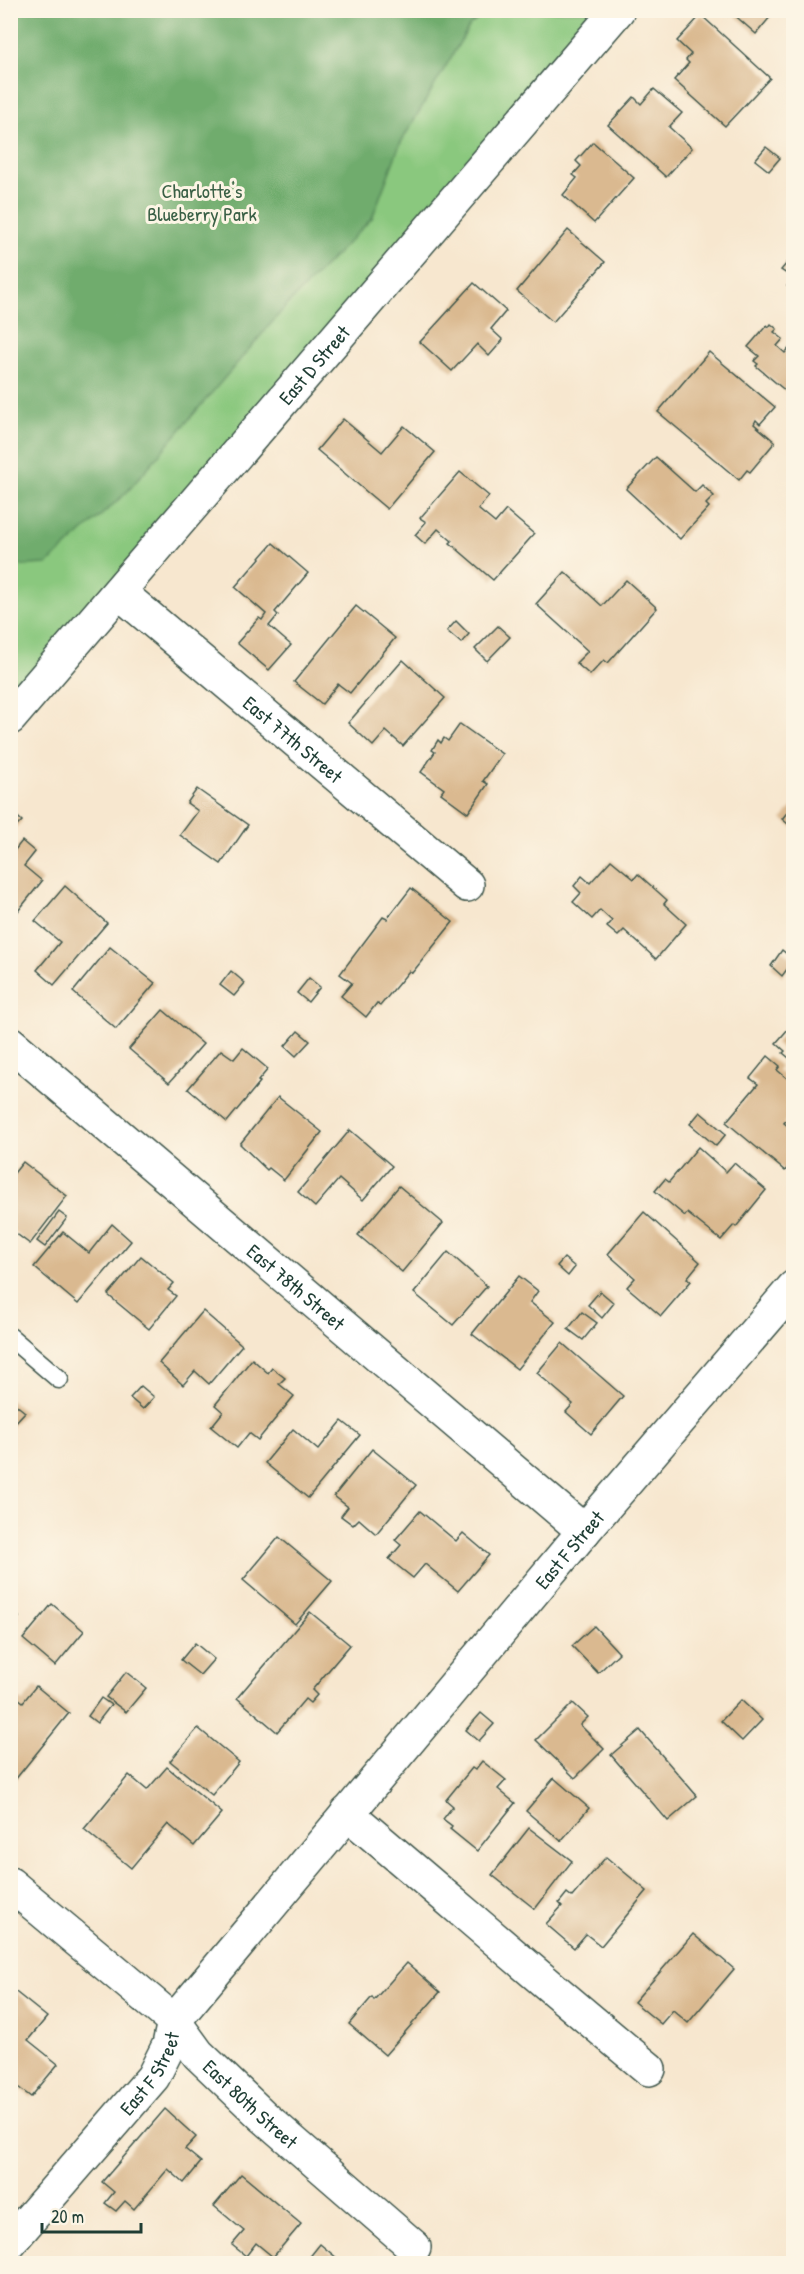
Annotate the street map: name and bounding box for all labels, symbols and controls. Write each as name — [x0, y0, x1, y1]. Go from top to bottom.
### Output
park label: Charlotte's Blueberry Park — [147, 177, 257, 227]
street label: East D Street — [272, 318, 356, 410]
street label: East 77th Street — [238, 689, 350, 789]
street label: East 78th Street — [242, 1237, 352, 1337]
street label: East F Street — [528, 1503, 610, 1594]
street label: East F Street — [113, 2028, 185, 2120]
street label: East 80th Street — [198, 2053, 305, 2155]
scale bar — [42, 2196, 141, 2234]
text: 20 m — [51, 2204, 84, 2229]

